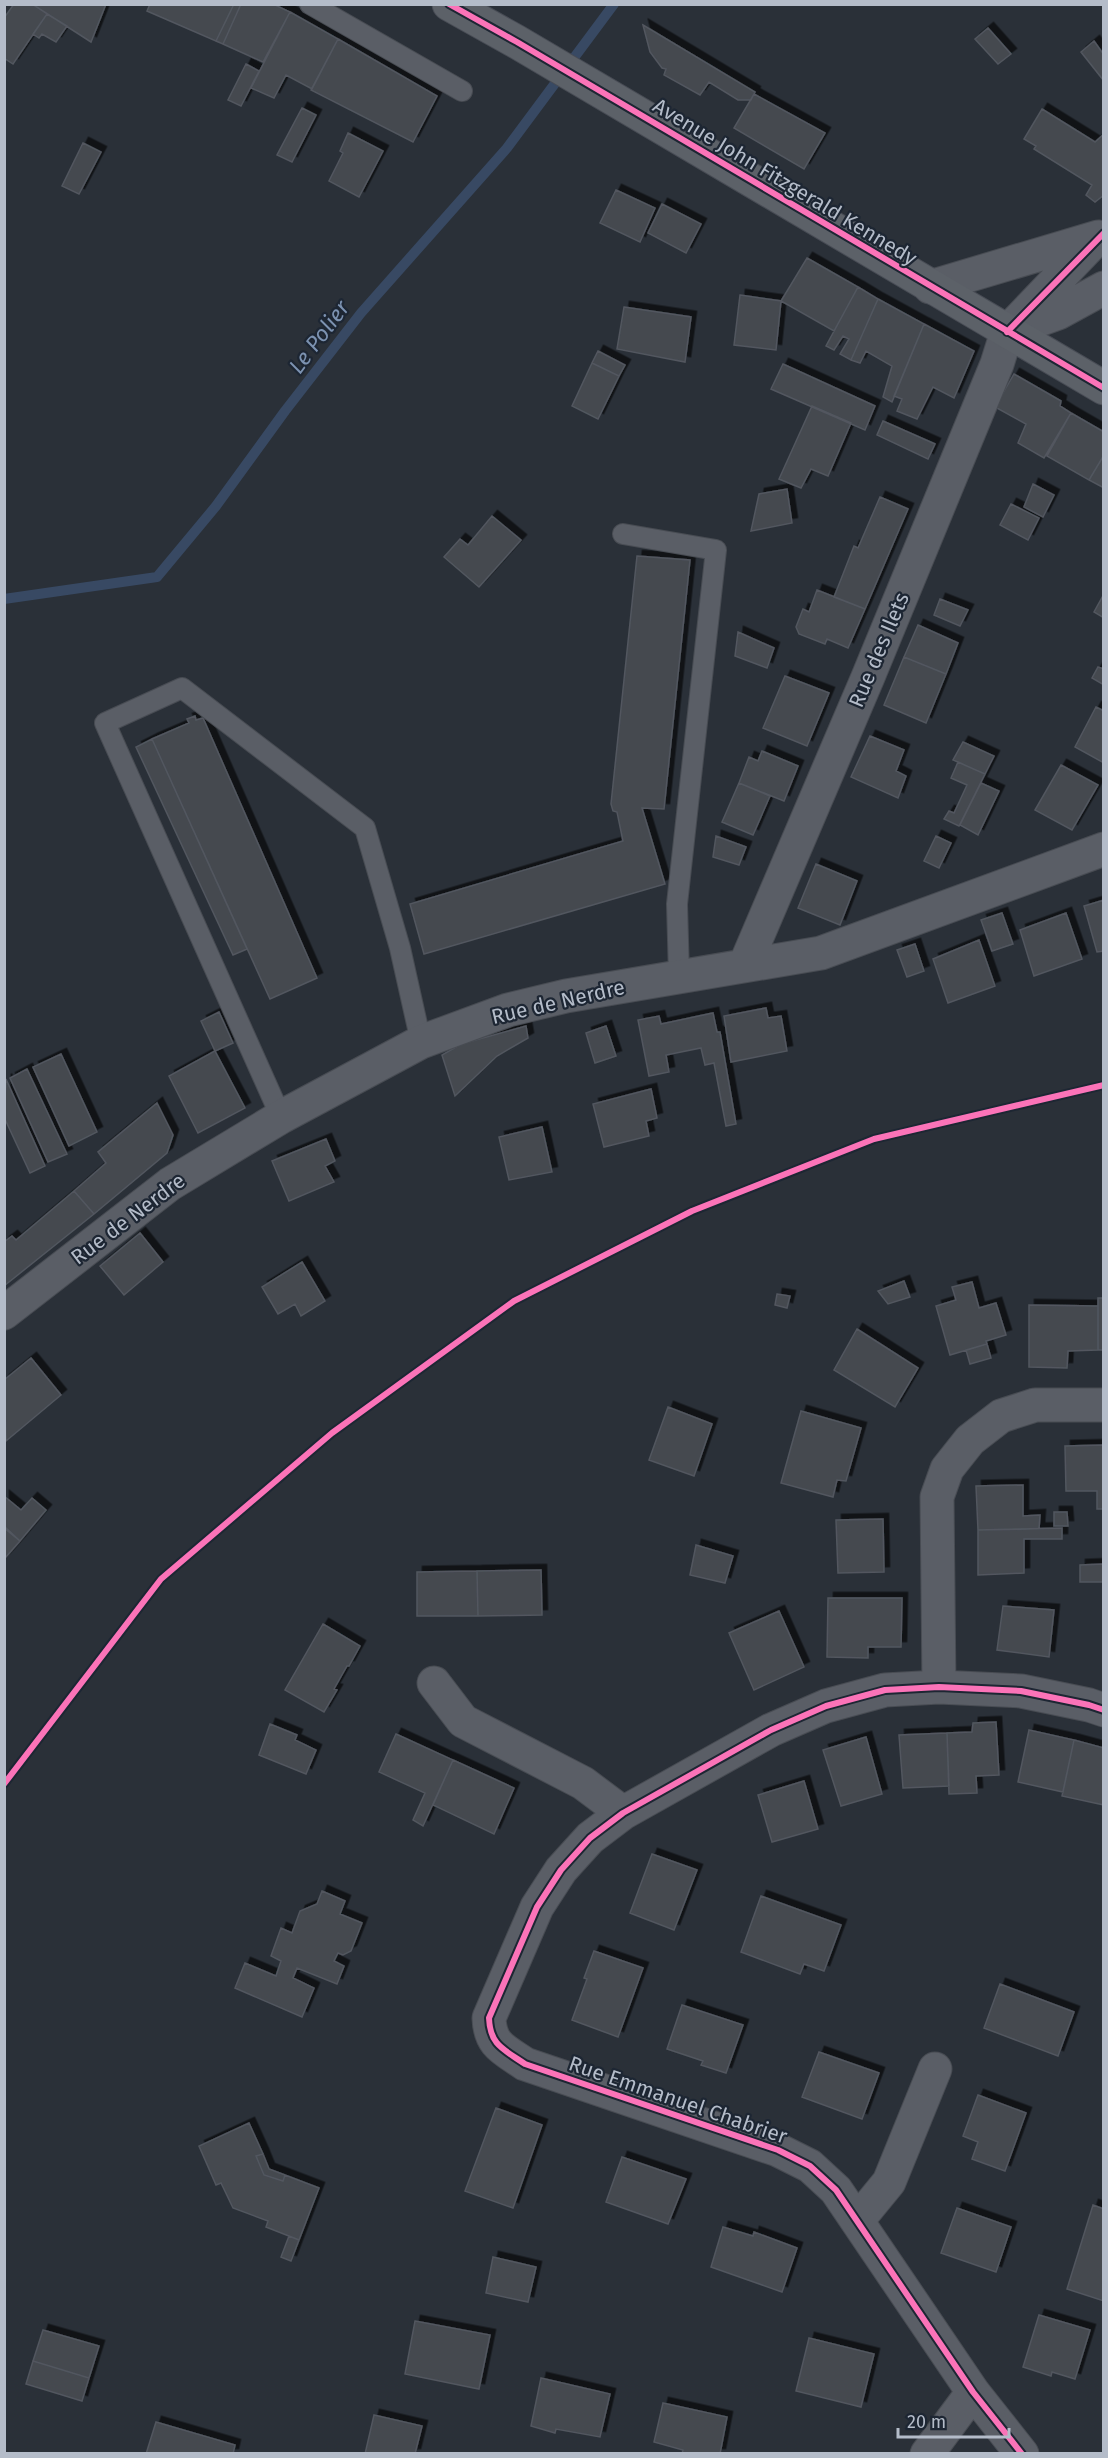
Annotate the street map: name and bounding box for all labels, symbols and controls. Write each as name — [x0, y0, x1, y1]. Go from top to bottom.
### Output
street label: Avenue John Fitzgerald Kennedy — [648, 93, 922, 272]
water label: Le Polier — [283, 295, 356, 379]
street label: Rue des Ilets — [843, 588, 915, 711]
street label: Rue de Nerdre — [489, 974, 627, 1030]
street label: Rue de Nerdre — [66, 1168, 190, 1270]
street label: Rue Emmanuel Chabrier — [565, 2050, 791, 2150]
scale bar — [898, 2401, 1009, 2439]
text: 20 m — [907, 2411, 946, 2433]

